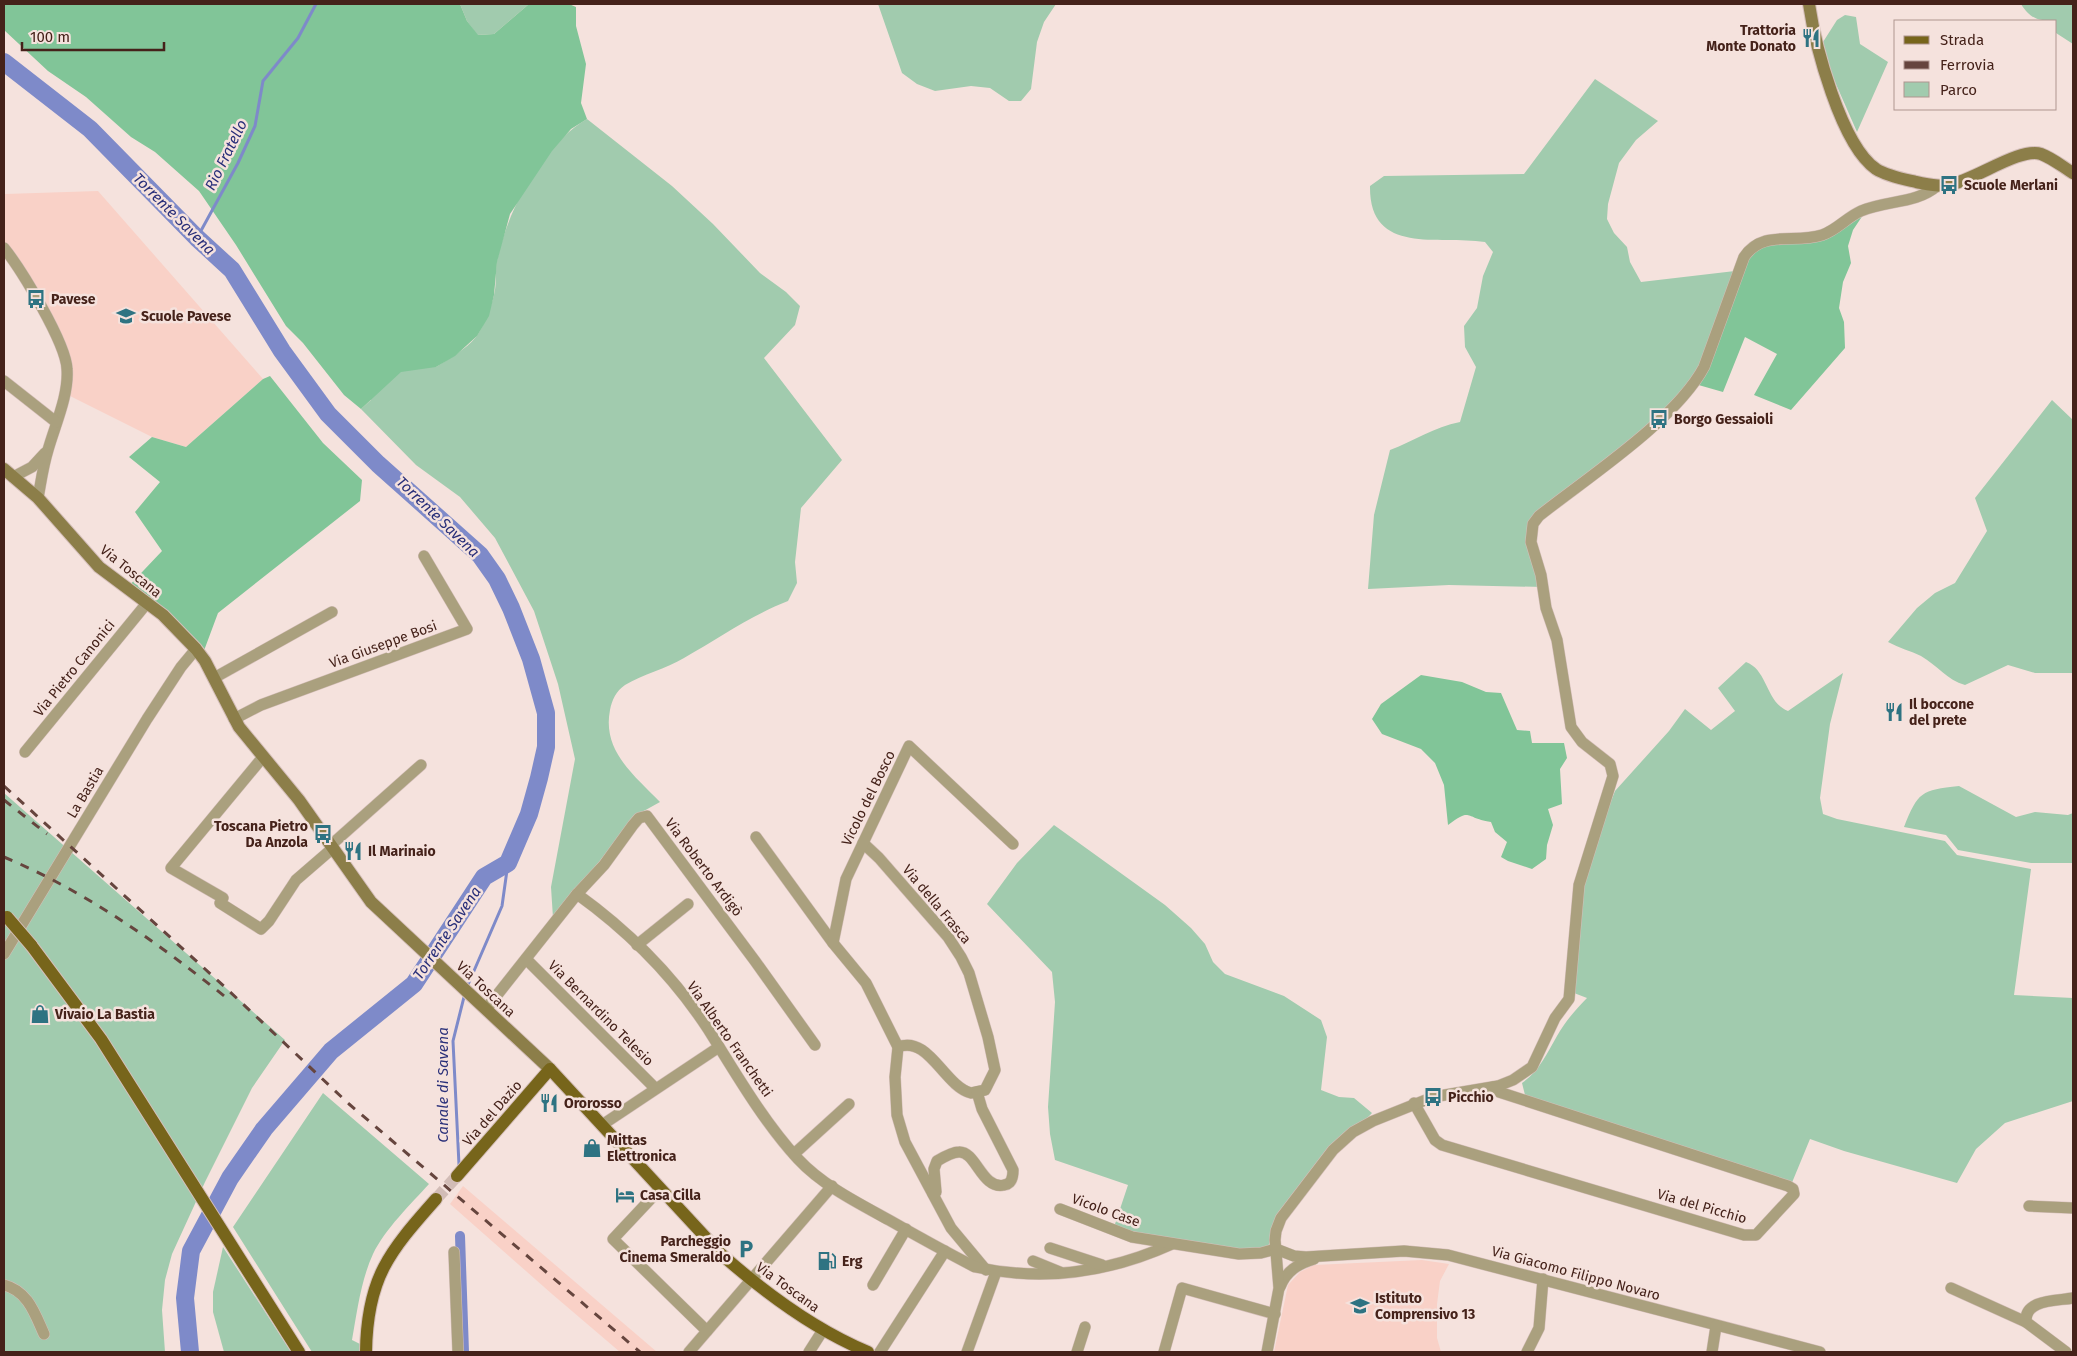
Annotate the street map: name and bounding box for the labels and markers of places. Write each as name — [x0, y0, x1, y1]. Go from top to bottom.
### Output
place label: Trattoria Monte Donato — [1706, 22, 1796, 55]
restaurant icon: Trattoria Monte Donato — [1800, 27, 1822, 49]
bus stop icon: Scuole Merlani — [1938, 174, 1960, 196]
place label: Scuole Merlani — [1964, 177, 2058, 194]
bus stop icon: Pavese — [25, 288, 47, 310]
place label: Pavese — [51, 291, 96, 308]
school or university icon: Scuole Pavese — [115, 305, 137, 327]
place label: Scuole Pavese — [141, 308, 232, 325]
bus stop icon: Borgo Gessaioli — [1648, 408, 1670, 430]
place label: Borgo Gessaioli — [1674, 411, 1773, 428]
place label: Il boccone del prete — [1909, 696, 1974, 729]
restaurant icon: Il boccone del prete — [1883, 701, 1905, 723]
place label: Toscana Pietro Da Anzola — [214, 818, 308, 851]
bus stop icon: Toscana Pietro Da Anzola — [312, 823, 334, 845]
restaurant icon: Il Marinaio — [342, 840, 364, 862]
place label: Il Marinaio — [368, 843, 436, 860]
shop icon: Vivaio La Bastia — [29, 1003, 51, 1025]
place label: Vivaio La Bastia — [54, 1006, 155, 1023]
bus stop icon: Picchio — [1422, 1086, 1444, 1108]
place label: Picchio — [1448, 1089, 1494, 1106]
restaurant icon: Ororosso — [538, 1092, 560, 1114]
place label: Ororosso — [564, 1095, 622, 1112]
place label: Mittas Elettronica — [607, 1132, 677, 1165]
shop icon: Mittas Elettronica — [581, 1137, 603, 1159]
hotel icon: Casa Cilla — [614, 1184, 636, 1206]
place label: Casa Cilla — [640, 1187, 701, 1204]
place label: Parcheggio Cinema Smeraldo — [619, 1233, 731, 1266]
parking icon: Parcheggio Cinema Smeraldo — [735, 1238, 757, 1260]
fuel station icon: Erg — [816, 1250, 838, 1272]
place label: Erg — [842, 1253, 863, 1270]
place label: Istituto Comprensivo 13 — [1375, 1290, 1475, 1323]
school or university icon: Istituto Comprensivo 13 — [1349, 1295, 1371, 1317]

